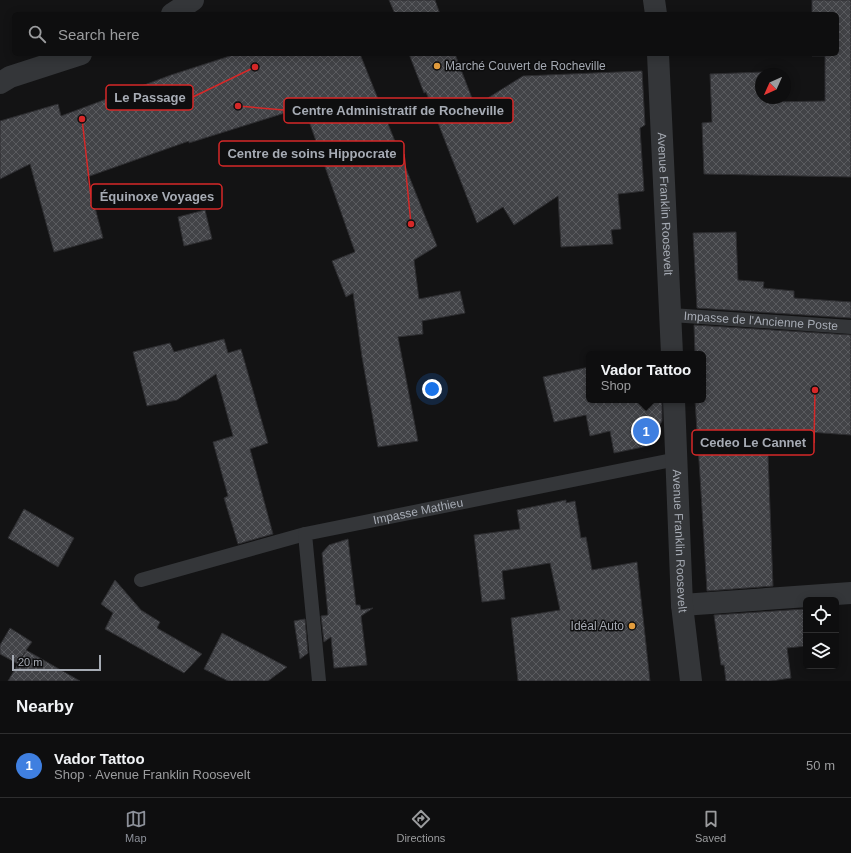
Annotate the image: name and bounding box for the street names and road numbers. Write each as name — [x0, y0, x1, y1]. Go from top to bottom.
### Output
street label: Avenue Franklin Roosevelt — [655, 132, 675, 276]
street label: Impasse de l'Ancienne Poste — [683, 309, 839, 333]
street label: Avenue Franklin Roosevelt — [670, 469, 690, 614]
street label: Impasse Mathieu — [372, 495, 464, 527]

